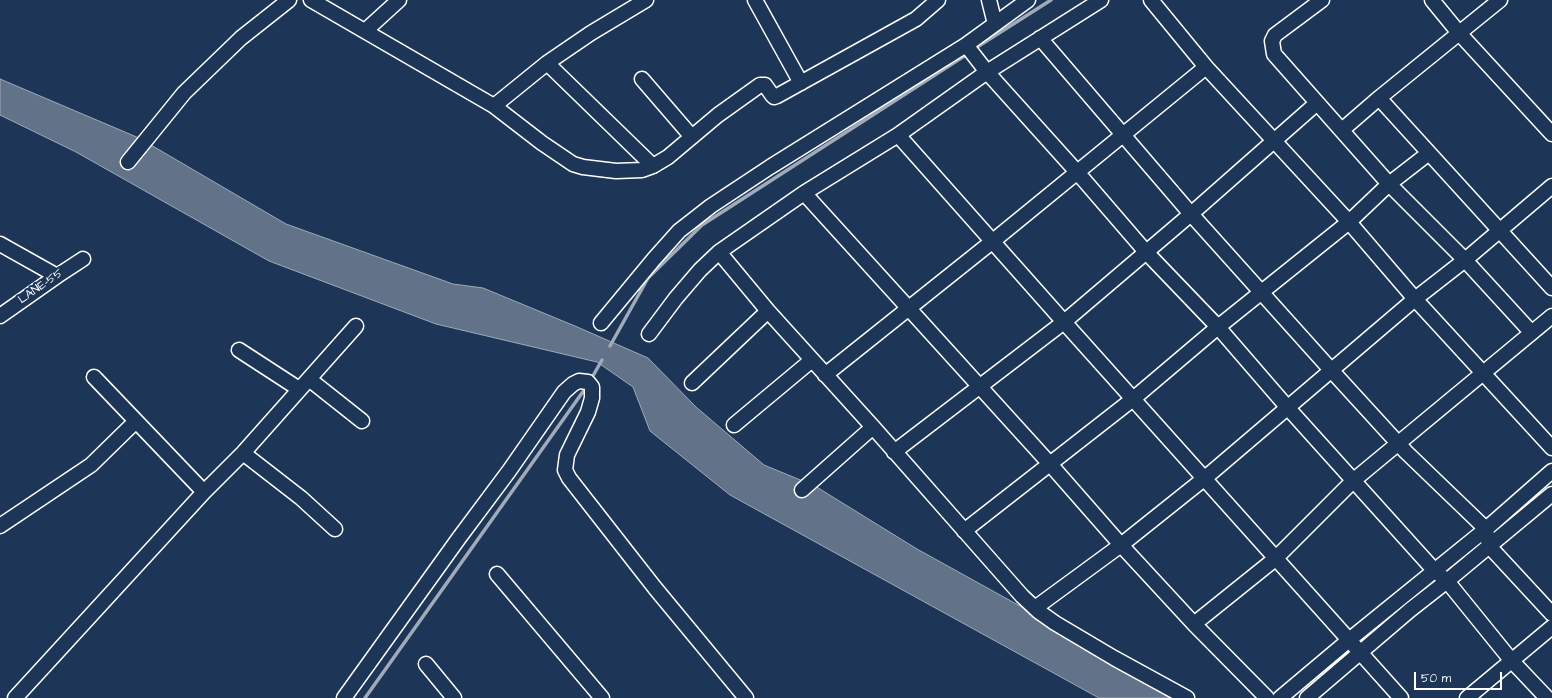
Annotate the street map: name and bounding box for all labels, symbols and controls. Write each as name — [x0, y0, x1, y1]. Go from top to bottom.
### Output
street label: LANE-55 — [16, 266, 66, 308]
scale bar — [1416, 664, 1504, 690]
text: 50 m — [1421, 670, 1451, 687]

